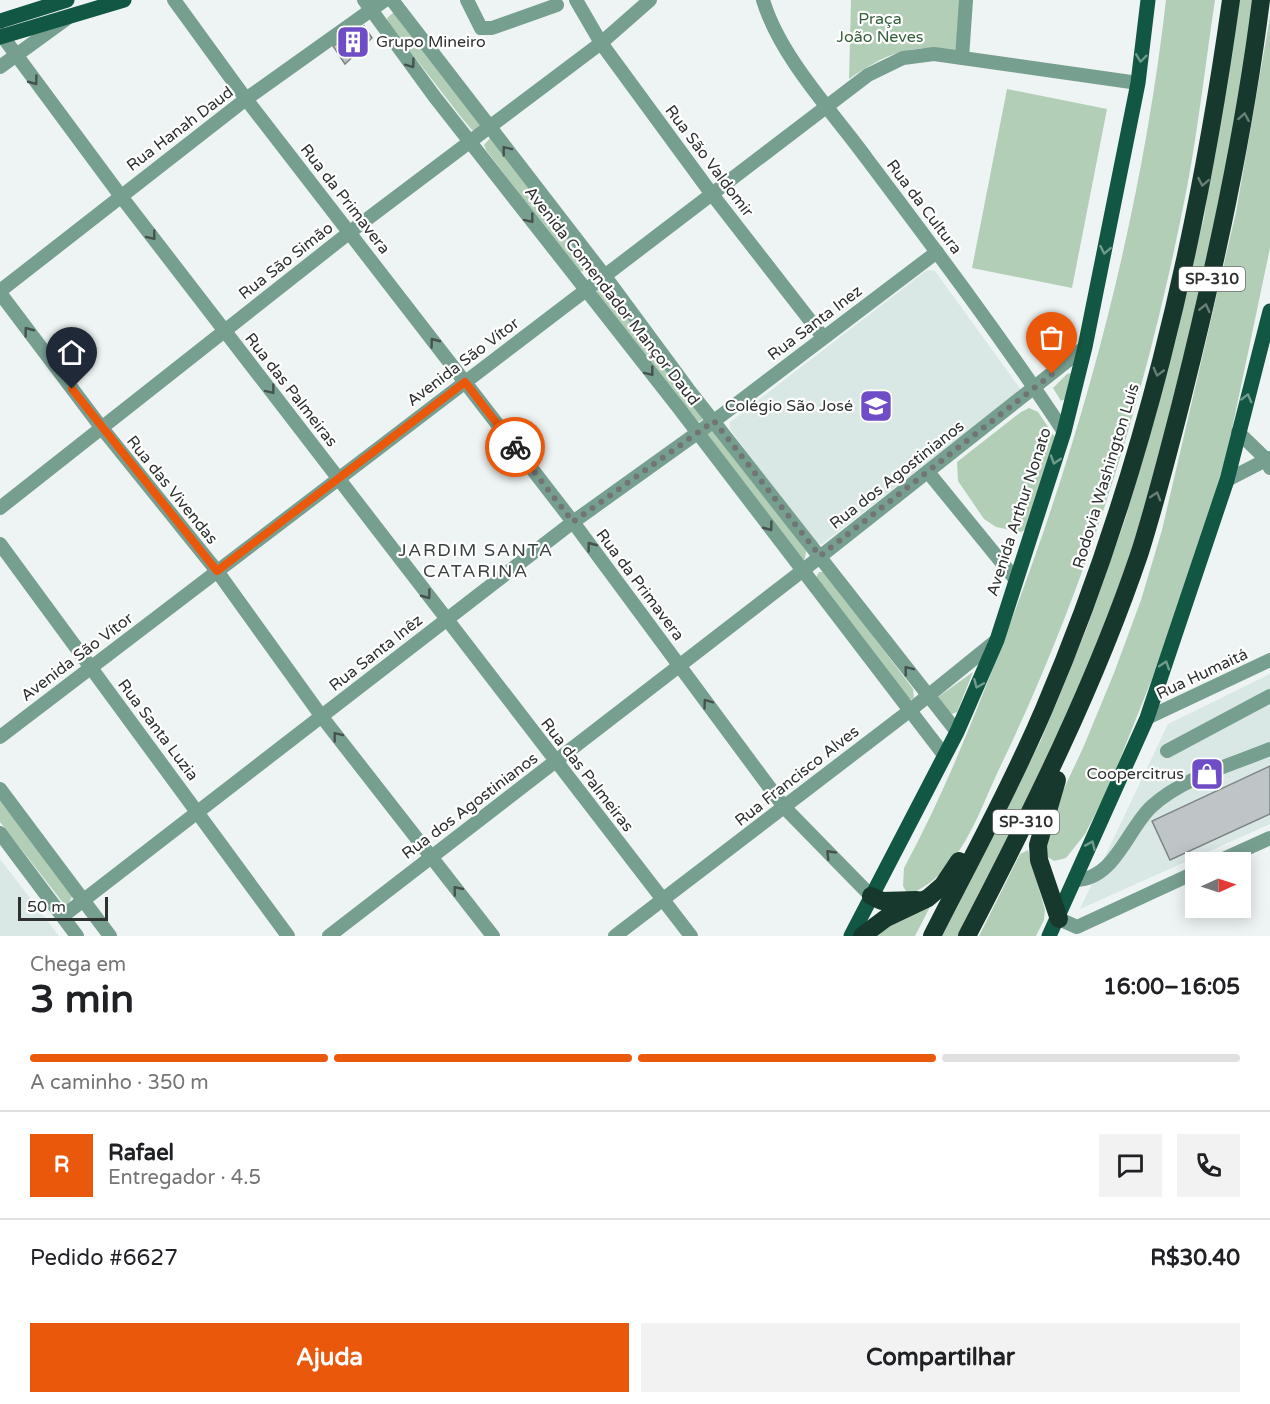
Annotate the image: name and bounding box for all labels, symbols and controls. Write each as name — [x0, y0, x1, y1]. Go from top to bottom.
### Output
park label: Praça João Neves — [837, 9, 923, 47]
building icon: Grupo Mineiro — [335, 24, 371, 60]
place label: Grupo Mineiro — [376, 32, 486, 52]
one-way arrow — [1135, 54, 1148, 63]
one-way arrow — [404, 58, 415, 69]
one-way arrow — [26, 74, 37, 85]
street label: Rua Hanah Daud — [123, 82, 237, 176]
street label: Rua São Valdomir — [660, 101, 758, 222]
one-way arrow — [1238, 112, 1250, 121]
street label: Rua da Primavera — [296, 140, 394, 258]
one-way arrow — [503, 146, 514, 157]
street label: Rua da Cultura — [882, 156, 966, 258]
one-way arrow — [1197, 177, 1210, 187]
street label: Avenida Comendador Mançor Daud — [520, 183, 704, 409]
one-way arrow — [523, 212, 534, 223]
street label: Rua São Simão — [235, 218, 337, 304]
one-way arrow — [144, 229, 155, 240]
one-way arrow — [1099, 244, 1112, 254]
road number: SP-310 — [1179, 267, 1245, 291]
street label: Rua Santa Inez — [764, 281, 866, 365]
one-way arrow — [1198, 303, 1211, 313]
pin — [1026, 312, 1077, 374]
street label: Avenida São Vítor — [403, 313, 524, 411]
icon: bag — [1035, 321, 1068, 354]
one-way arrow — [25, 326, 36, 337]
pin — [46, 327, 97, 389]
street label: Rua das Palmeiras — [240, 329, 342, 451]
icon: home — [55, 336, 88, 369]
one-way arrow — [431, 337, 442, 348]
one-way arrow — [643, 365, 654, 376]
one-way arrow — [1153, 366, 1165, 377]
street label: Rodovia Washington Luís — [1068, 381, 1144, 571]
one-way arrow — [263, 384, 274, 395]
school or university icon: Colégio São José — [858, 388, 894, 424]
one-way arrow — [1240, 393, 1253, 403]
place label: Colégio São José — [725, 396, 853, 416]
street label: Rua dos Agostinianos — [826, 416, 968, 534]
courier — [485, 417, 545, 477]
street label: Avenida Arthur Nonato — [982, 425, 1056, 599]
icon: bike — [499, 431, 532, 464]
street label: Rua das Vivendas — [122, 432, 222, 548]
one-way arrow — [1050, 454, 1062, 465]
one-way arrow — [1149, 491, 1161, 502]
one-way arrow — [761, 520, 772, 531]
street label: Rua da Primavera — [592, 525, 688, 645]
district label: JARDIM SANTA CATARINA — [398, 539, 554, 582]
one-way arrow — [588, 542, 599, 553]
one-way arrow — [420, 589, 431, 600]
street label: Avenida São Vítor — [17, 608, 138, 706]
street label: Rua Santa Inêz — [325, 610, 427, 696]
street label: Rua Humaitá — [1153, 644, 1251, 704]
one-way arrow — [1158, 660, 1171, 671]
one-way arrow — [904, 666, 915, 677]
street label: Rua Santa Luzia — [113, 675, 203, 785]
one-way arrow — [973, 677, 985, 688]
one-way arrow — [704, 699, 715, 710]
street label: Rua das Palmeiras — [536, 714, 638, 836]
street label: Rua Francisco Alves — [731, 721, 863, 831]
one-way arrow — [333, 732, 344, 743]
street label: Rua dos Agostinianos — [398, 748, 542, 864]
shop icon: Coopercitrus — [1189, 756, 1225, 792]
place label: Coopercitrus — [1086, 764, 1184, 784]
road number: SP-310 — [993, 810, 1059, 834]
one-way arrow — [1084, 840, 1096, 851]
one-way arrow — [826, 851, 837, 861]
north arrow — [1185, 852, 1251, 918]
map controls — [1185, 852, 1251, 918]
one-way arrow — [453, 886, 464, 897]
scale bar — [18, 894, 108, 922]
text: 50 m — [27, 897, 66, 917]
text: Chega em — [30, 953, 126, 977]
text: 16:00–16:05 — [1103, 974, 1240, 1000]
text: 3 min — [30, 976, 134, 1023]
text: A caminho · 350 m — [30, 1071, 209, 1095]
button: chat — [1099, 1134, 1162, 1197]
button: phone — [1177, 1134, 1240, 1197]
text: Rafael — [108, 1140, 174, 1166]
text: R — [54, 1152, 69, 1178]
text: Entregador · 4.5 — [108, 1166, 261, 1190]
text: Pedido #6627 — [30, 1245, 178, 1271]
text: R$30.40 — [1150, 1245, 1240, 1271]
button: Ajuda — [30, 1323, 629, 1392]
button: Compartilhar — [641, 1323, 1240, 1392]

